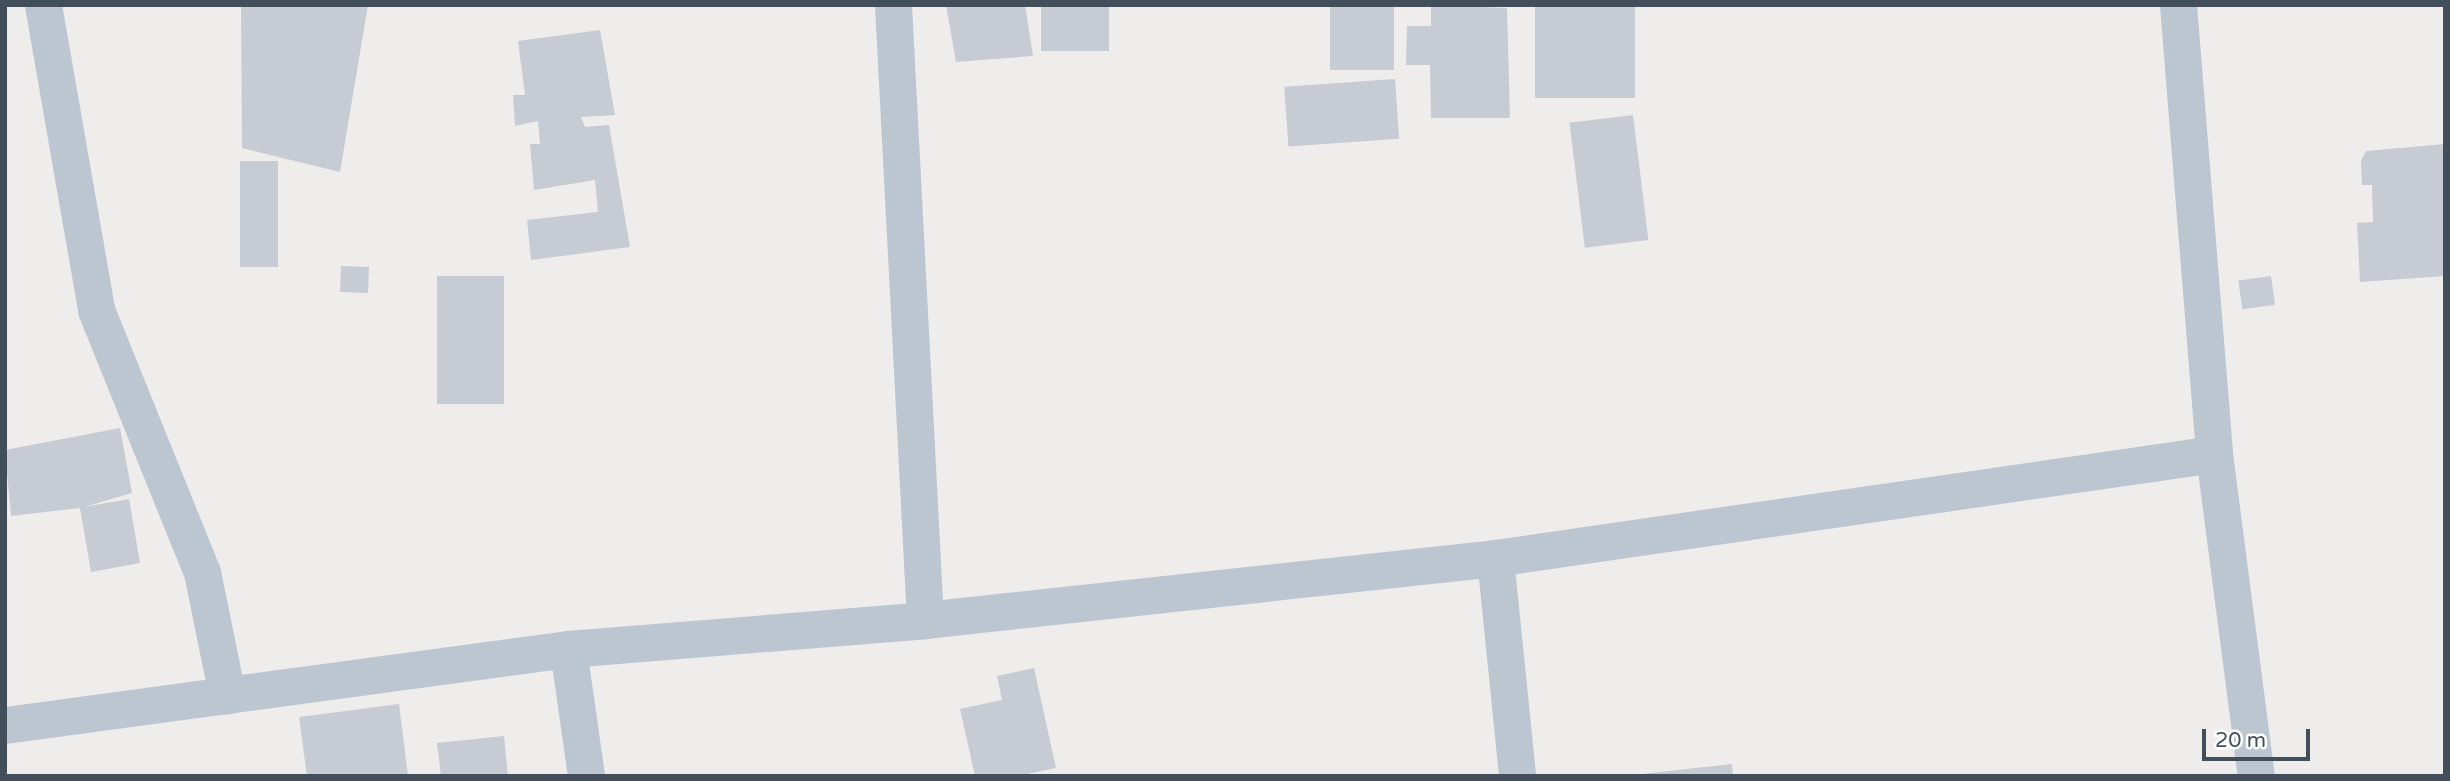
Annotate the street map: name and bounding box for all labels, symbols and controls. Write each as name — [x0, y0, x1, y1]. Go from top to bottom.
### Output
scale bar — [2205, 714, 2314, 758]
text: 20 m — [2215, 728, 2266, 753]

